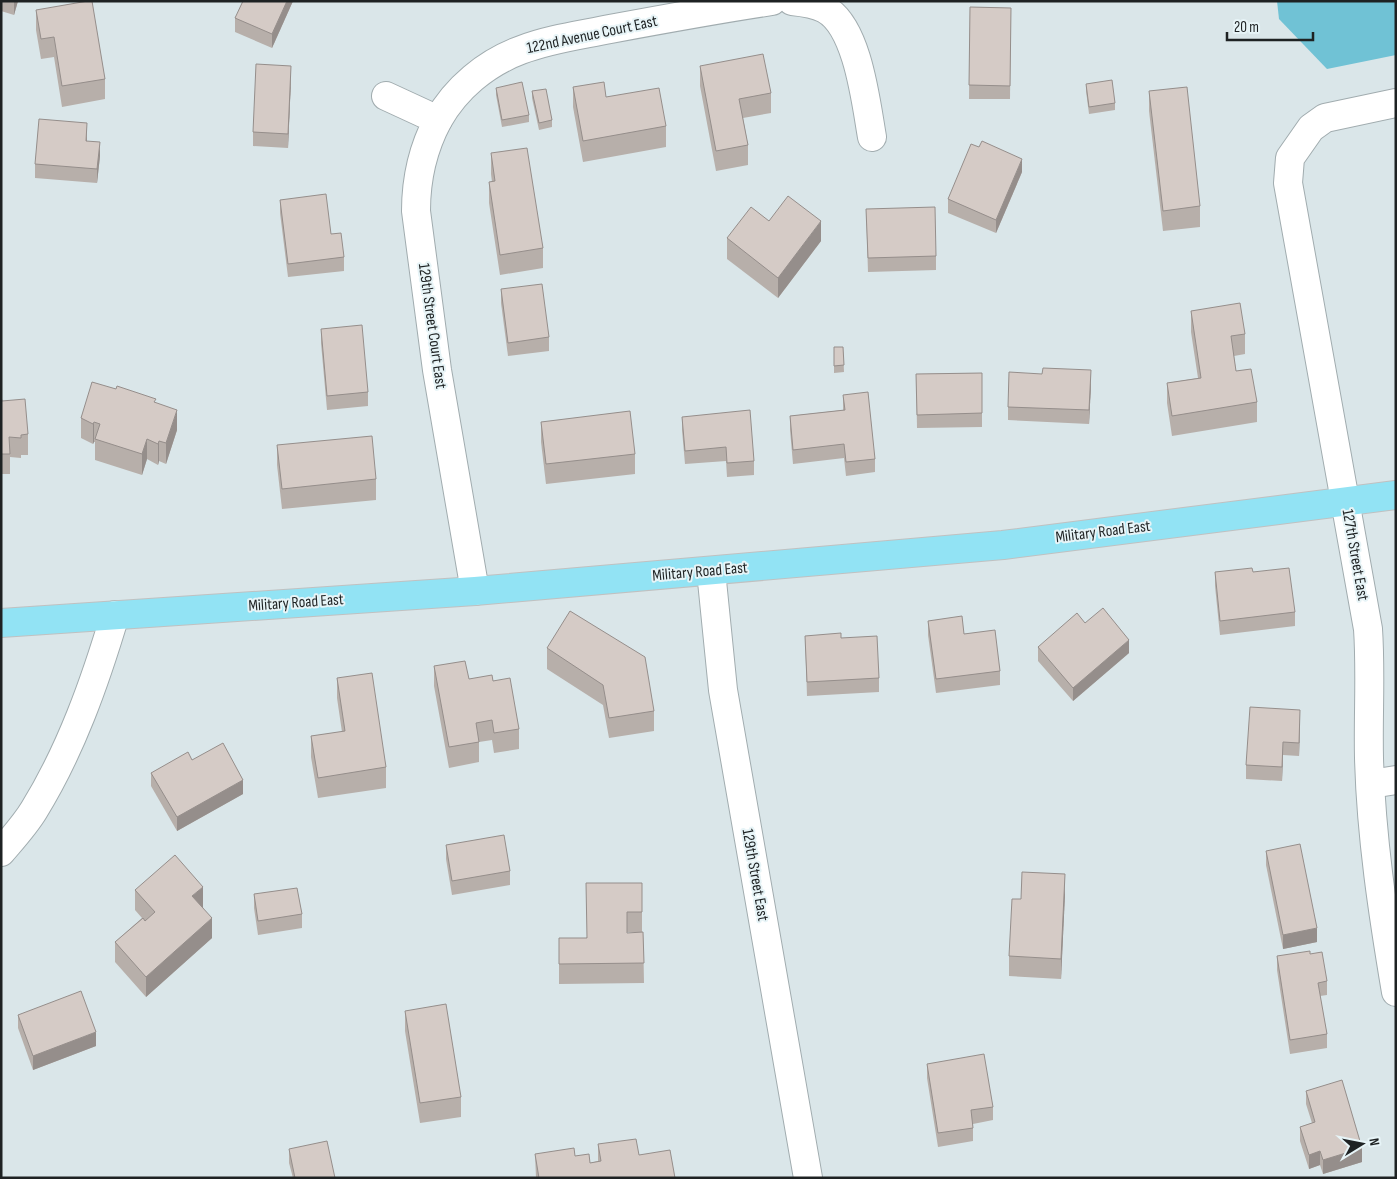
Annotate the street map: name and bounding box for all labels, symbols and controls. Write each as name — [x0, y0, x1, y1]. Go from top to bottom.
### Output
scale bar — [1227, 10, 1313, 42]
street label: 122nd Avenue Court East — [525, 12, 659, 58]
text: 20 m — [1234, 18, 1259, 37]
street label: 129th Street Court East — [414, 262, 450, 390]
street label: 127th Street East — [1338, 508, 1372, 602]
street label: Military Road East — [1054, 517, 1152, 547]
street label: Military Road East — [652, 558, 749, 586]
street label: Military Road East — [248, 590, 344, 616]
street label: 129th Street East — [738, 827, 772, 923]
north arrow — [1337, 1119, 1387, 1169]
text: N — [1365, 1137, 1383, 1147]

